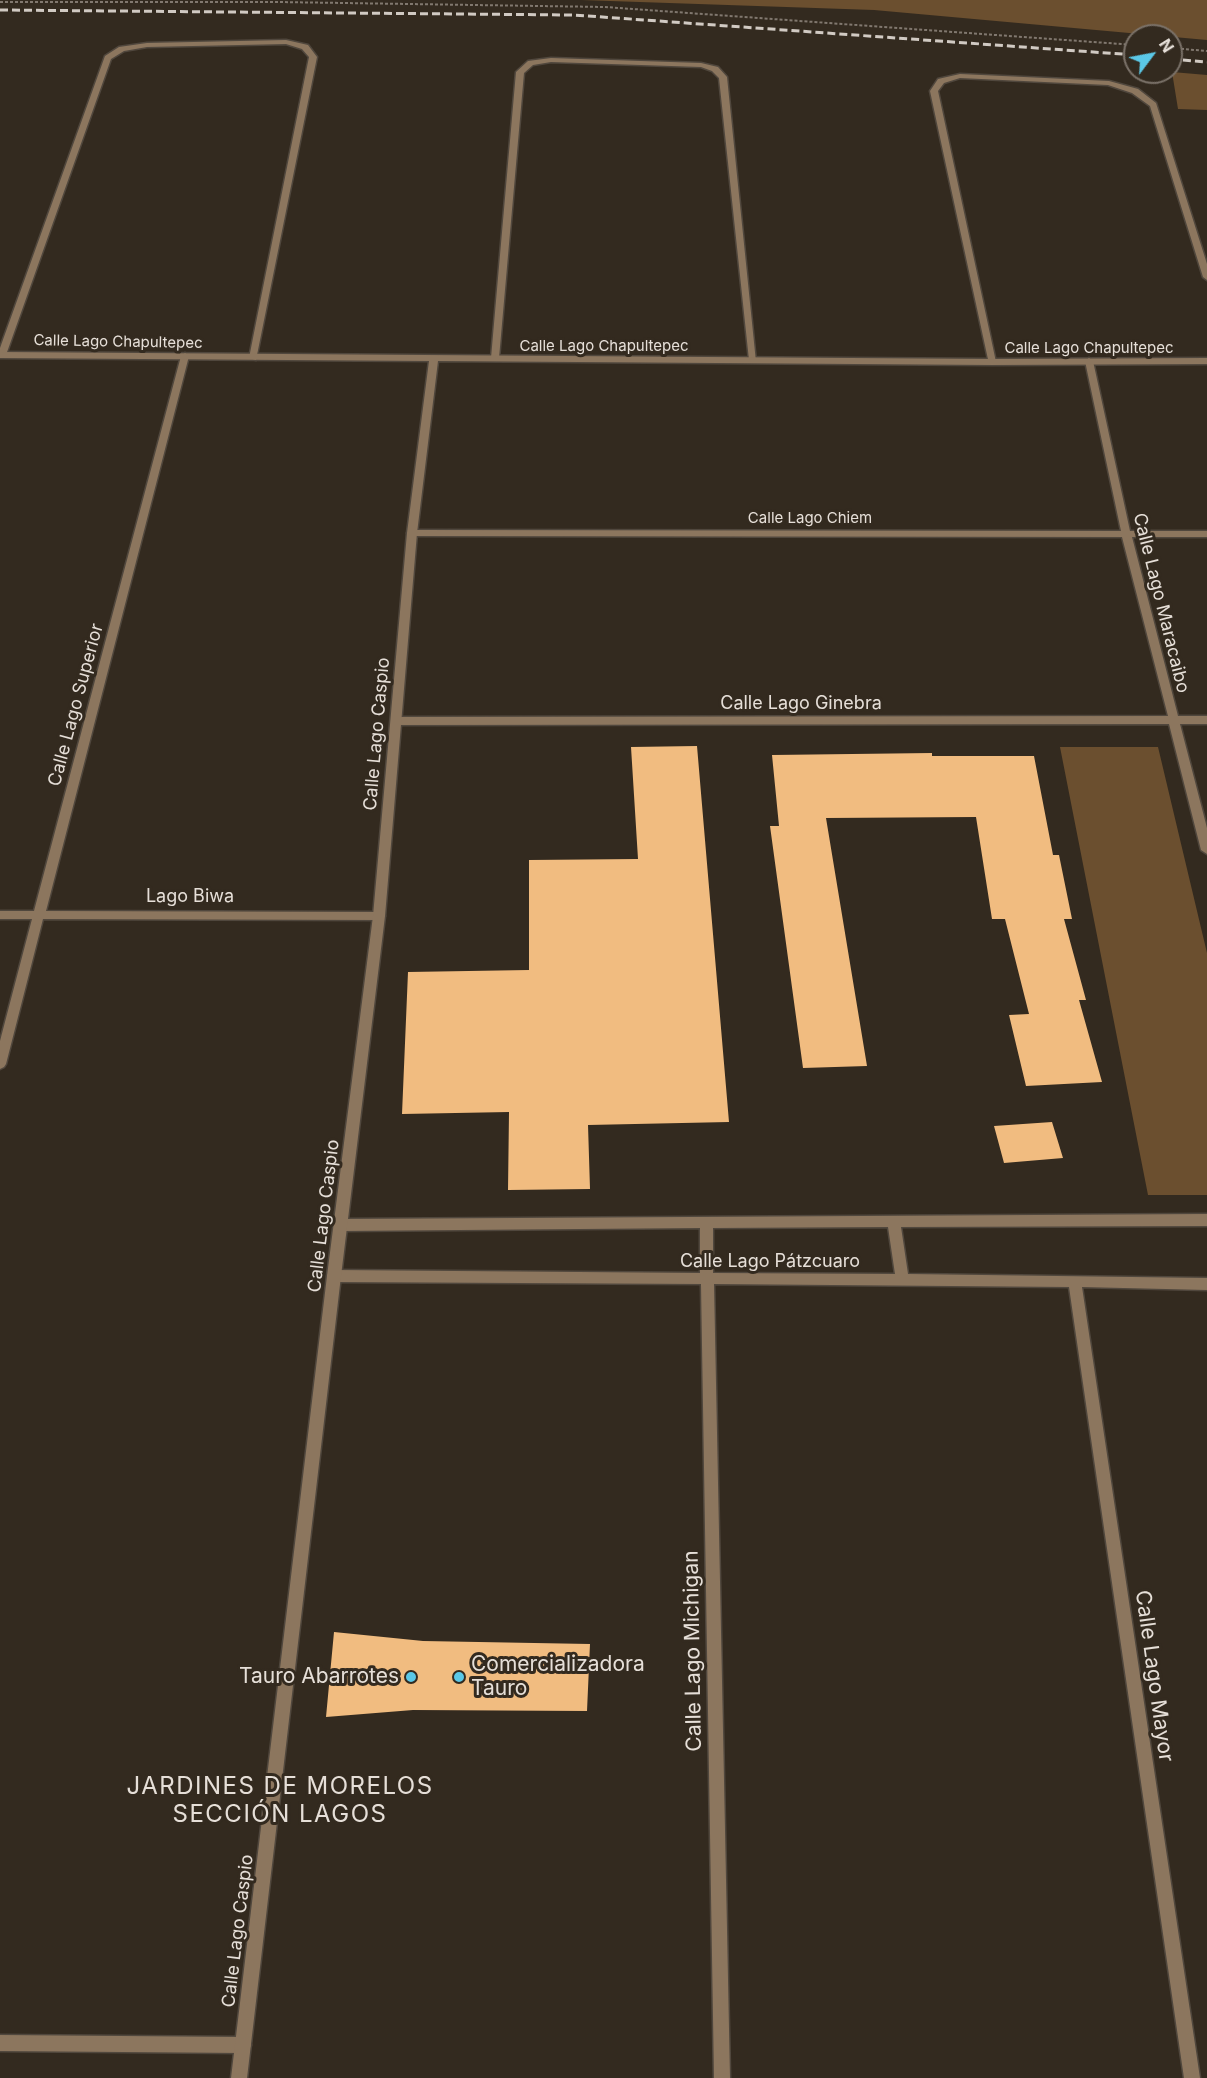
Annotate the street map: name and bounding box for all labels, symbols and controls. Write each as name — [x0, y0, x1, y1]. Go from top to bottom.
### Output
north arrow — [1123, 24, 1183, 84]
text: N — [1155, 35, 1178, 56]
street label: Calle Lago Chapultepec — [33, 332, 203, 352]
street label: Calle Lago Chapultepec — [519, 337, 689, 355]
street label: Calle Lago Chapultepec — [1004, 339, 1174, 357]
street label: Calle Lago Chiem — [748, 509, 872, 527]
street label: Calle Lago Maracaibo — [1128, 511, 1194, 695]
street label: Calle Lago Superior — [44, 621, 108, 789]
street label: Calle Lago Caspio — [360, 657, 394, 811]
street label: Calle Lago Ginebra — [720, 693, 882, 715]
street label: Lago Biwa — [146, 886, 234, 908]
street label: Calle Lago Caspio — [304, 1138, 344, 1294]
street label: Calle Lago Pátzcuaro — [680, 1251, 860, 1273]
street label: Calle Lago Michigan — [679, 1550, 707, 1752]
street label: Calle Lago Mayor — [1129, 1589, 1179, 1763]
place label: Comercializadora Tauro — [471, 1652, 645, 1702]
place label: Tauro Abarrotes — [239, 1664, 399, 1690]
marker: Tauro Abarrotes — [404, 1670, 418, 1684]
marker: Comercializadora Tauro — [452, 1670, 466, 1684]
district label: JARDINES DE MORELOS SECCIÓN LAGOS — [126, 1773, 434, 1829]
street label: Calle Lago Caspio — [218, 1853, 258, 2009]

